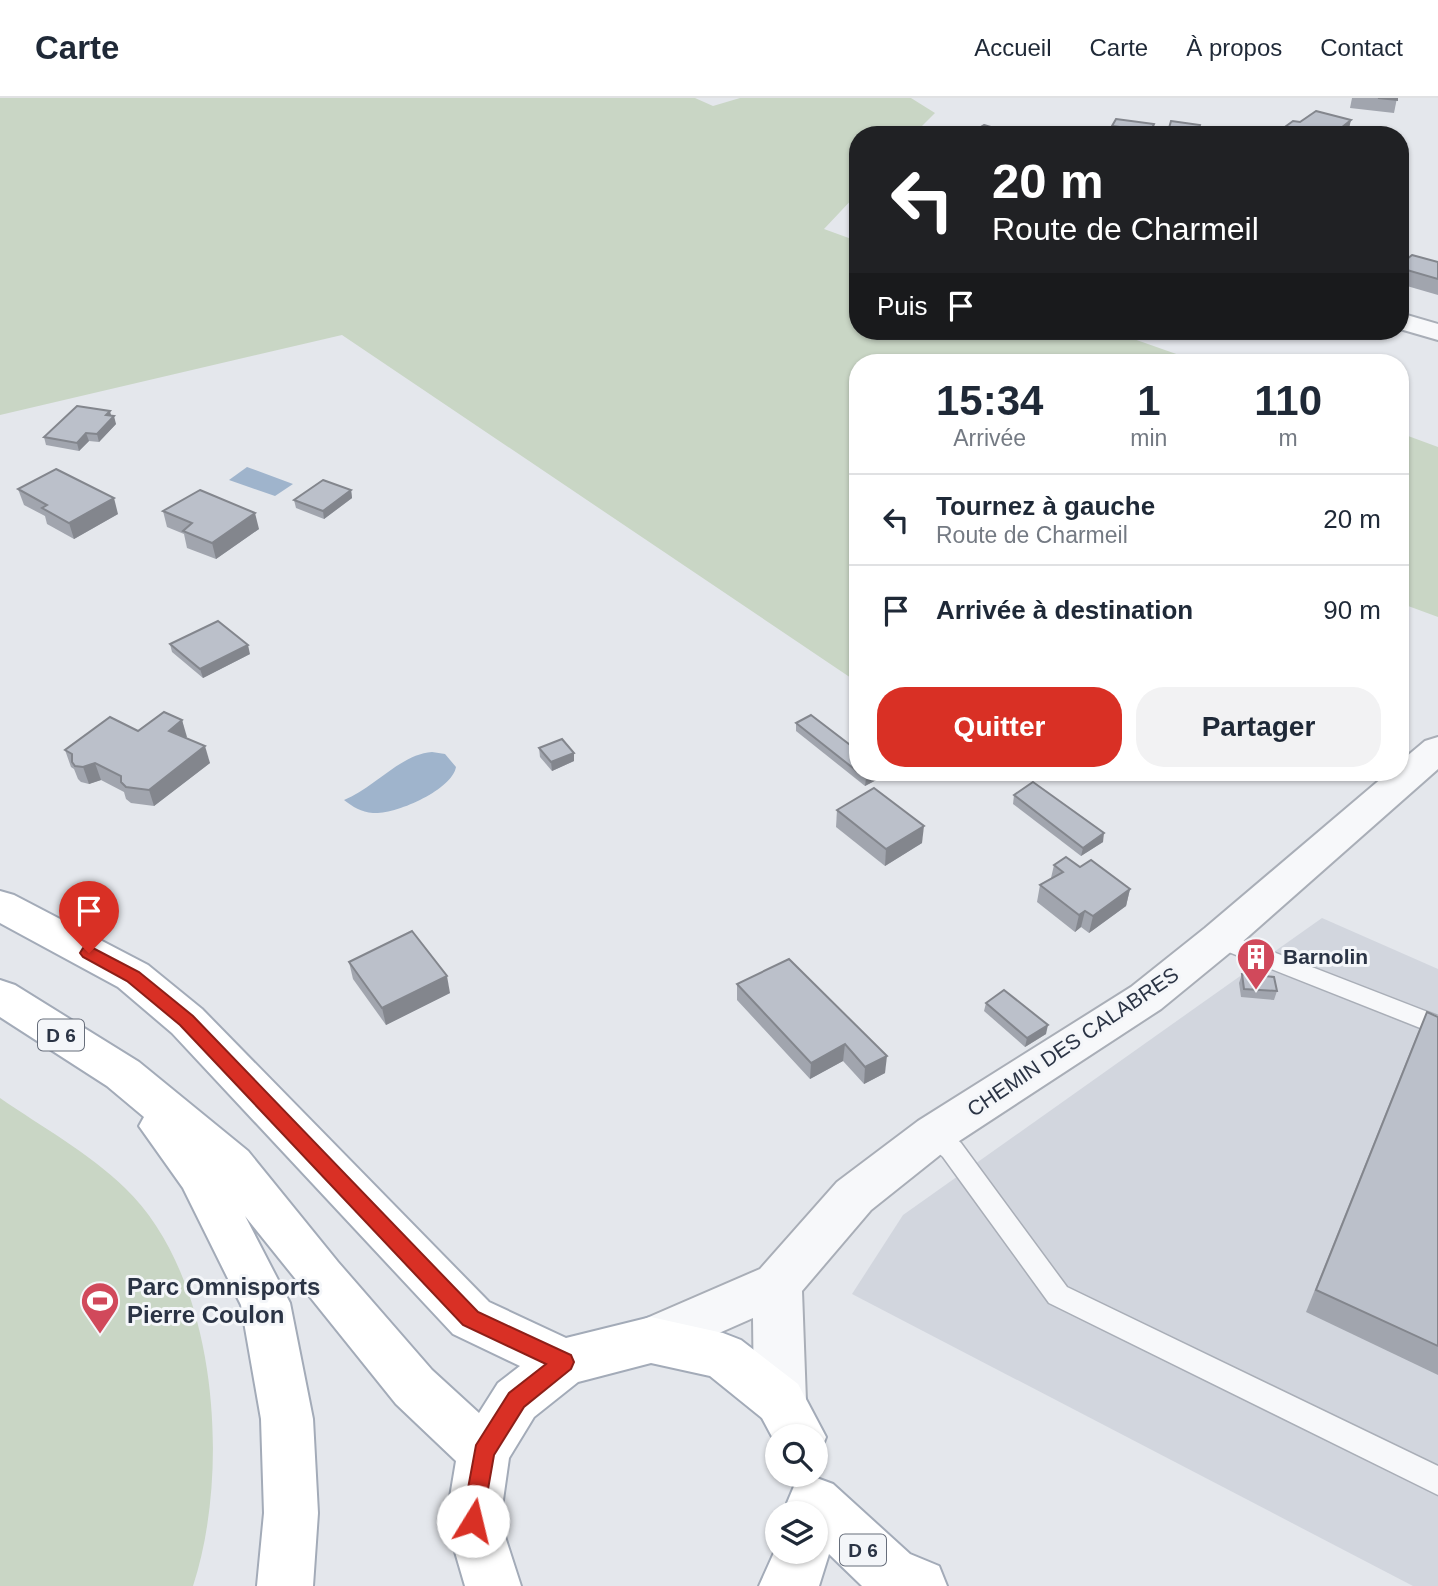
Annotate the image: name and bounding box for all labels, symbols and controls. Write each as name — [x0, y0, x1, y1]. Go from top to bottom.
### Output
text: Carte — [35, 29, 119, 66]
text: Accueil — [974, 34, 1052, 61]
text: Carte — [1090, 34, 1148, 61]
text: À propos — [1186, 34, 1282, 61]
text: Contact — [1320, 34, 1403, 61]
icon: left — [877, 154, 968, 245]
text: 20 m — [992, 154, 1104, 208]
text: Route de Charmeil — [992, 211, 1259, 247]
icon: arrive — [942, 287, 980, 325]
text: Puis — [877, 291, 928, 321]
text: 15:34 — [936, 377, 1043, 424]
text: 1 — [1137, 377, 1161, 424]
text: 110 — [1254, 377, 1322, 424]
text: Arrivée — [953, 425, 1026, 451]
text: min — [1130, 425, 1167, 451]
text: m — [1279, 425, 1298, 451]
text: Tournez à gauche — [936, 491, 1155, 521]
icon: left — [877, 501, 915, 539]
text: 20 m — [1323, 504, 1381, 534]
text: Route de Charmeil — [936, 522, 1128, 548]
icon: arrive — [877, 592, 915, 630]
text: Arrivée à destination — [936, 595, 1193, 625]
text: 90 m — [1323, 595, 1381, 625]
button: Quitter — [877, 687, 1122, 767]
button: Partager — [1136, 687, 1381, 767]
pin — [59, 881, 119, 953]
icon: arrive — [70, 892, 108, 930]
building icon: Barnolin — [1235, 936, 1277, 991]
place label: Barnolin — [1283, 945, 1368, 968]
street label: CHEMIN DES CALABRES — [963, 962, 1183, 1121]
road number: D 6 — [38, 1020, 84, 1051]
place label: Parc Omnisports Pierre Coulon — [127, 1273, 320, 1328]
sports icon: Parc Omnisports Pierre Coulon — [79, 1280, 121, 1335]
map controls — [765, 1424, 828, 1564]
button: search — [765, 1424, 828, 1487]
position arrow — [436, 1484, 510, 1558]
button: layers — [765, 1501, 828, 1564]
road number: D 6 — [840, 1534, 886, 1566]

